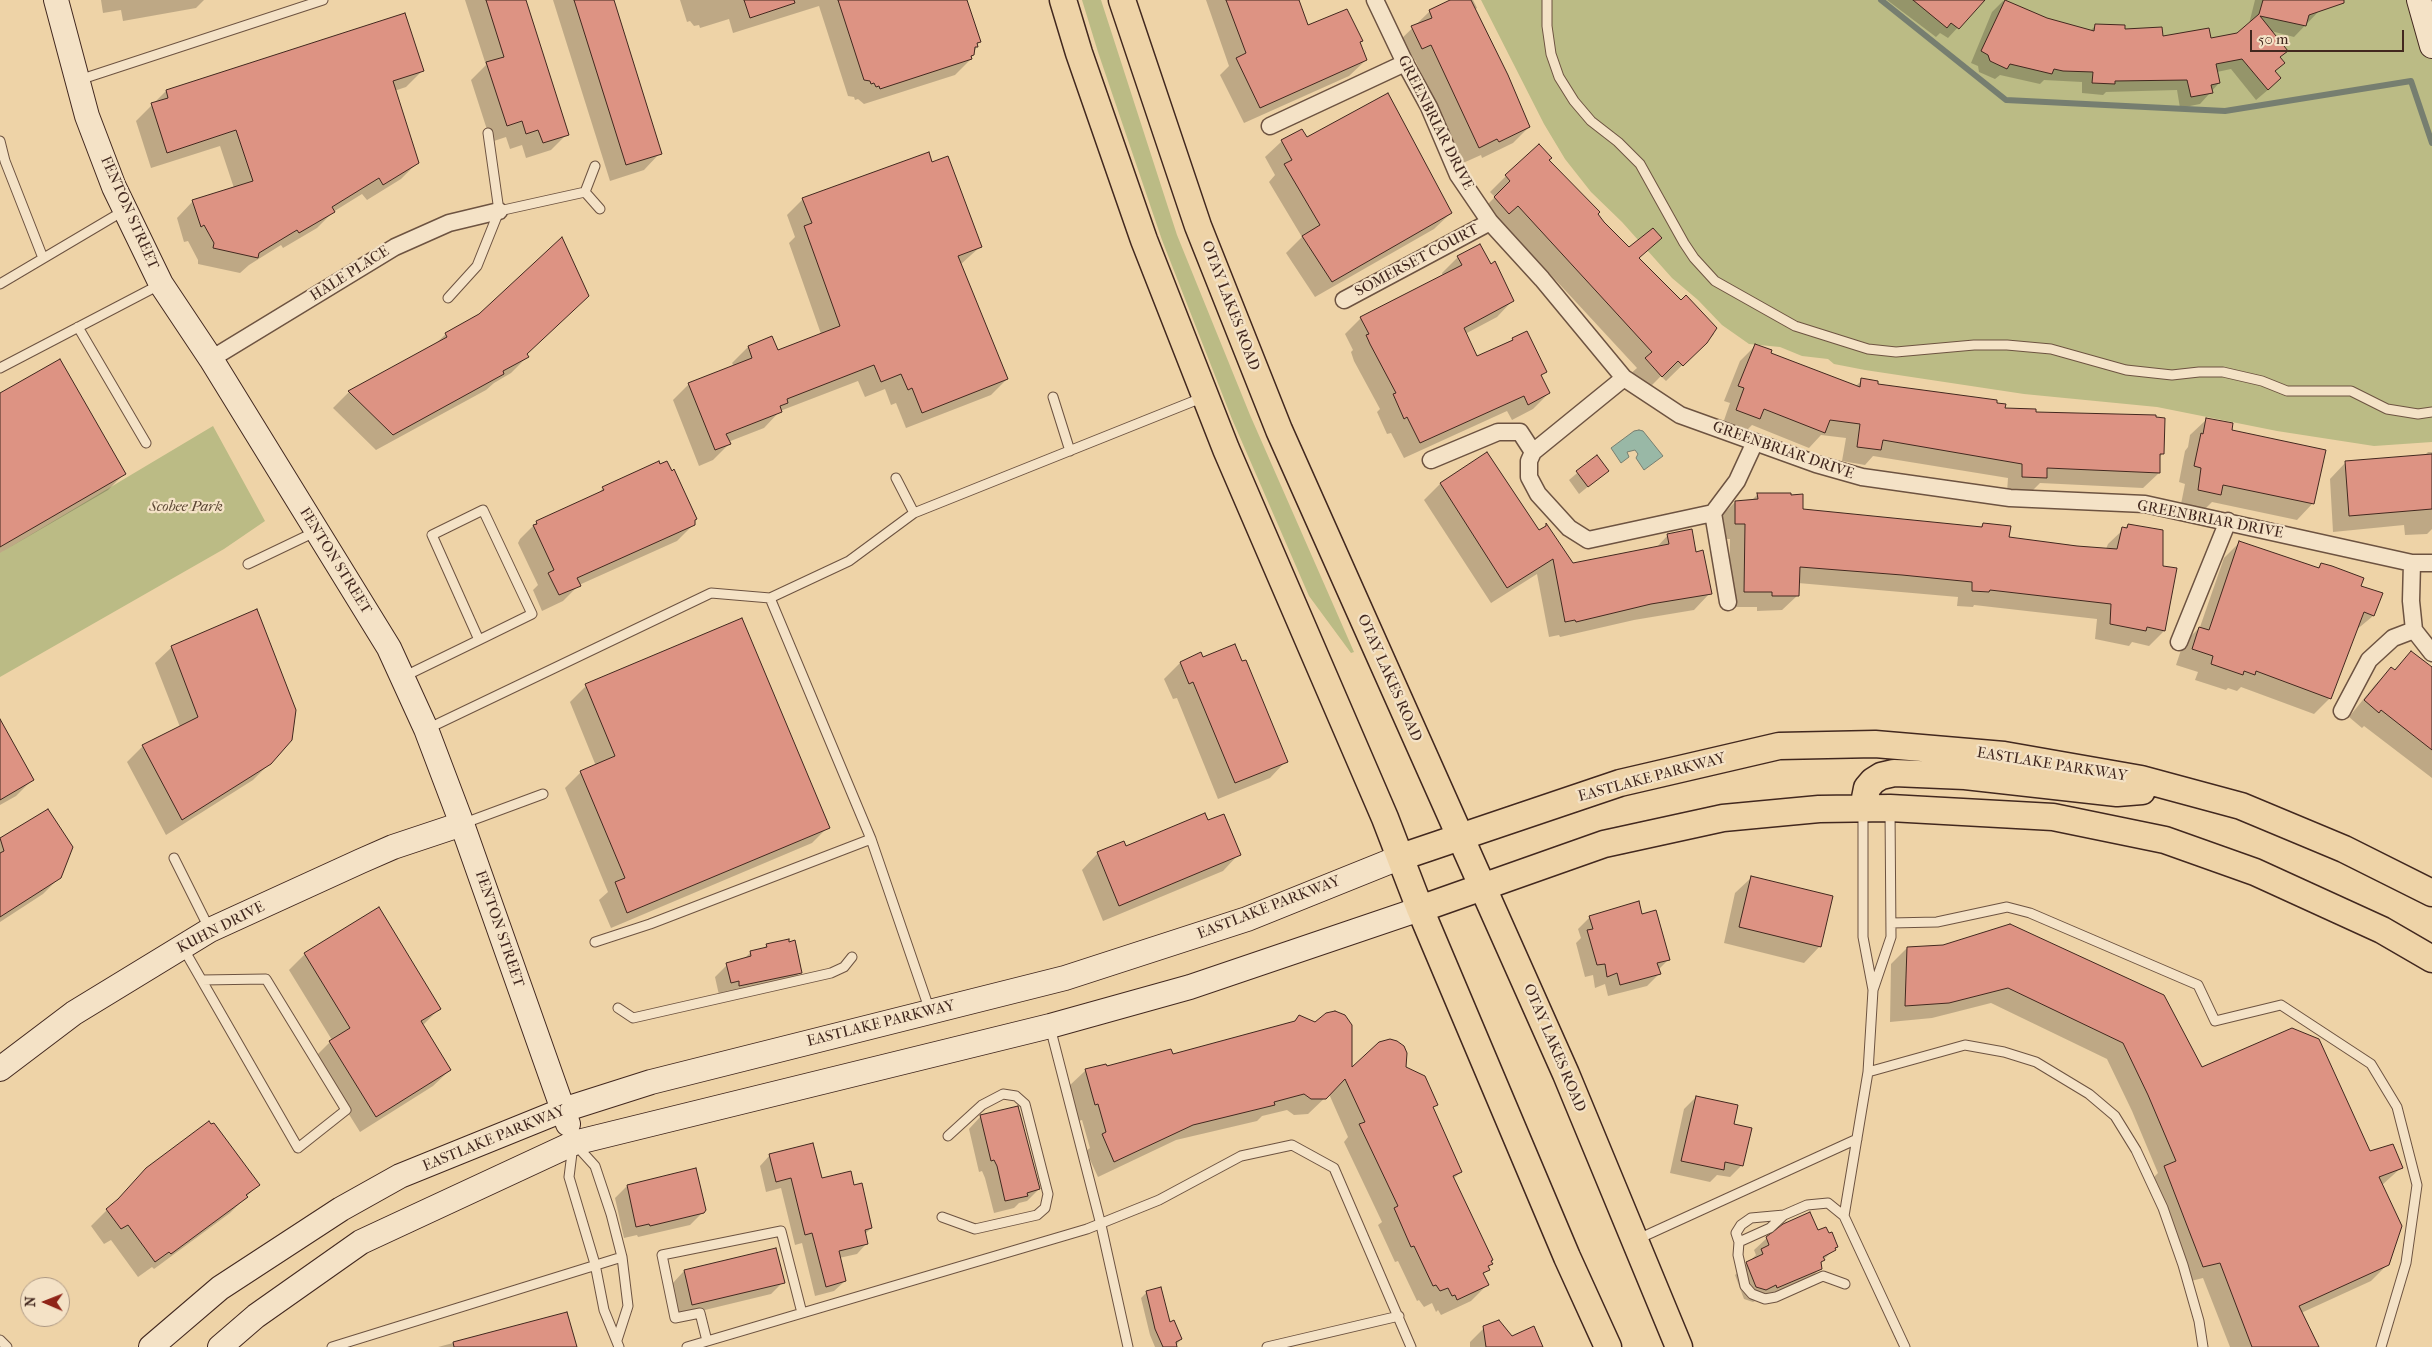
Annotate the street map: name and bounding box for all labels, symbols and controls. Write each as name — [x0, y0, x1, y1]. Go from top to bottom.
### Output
scale bar — [2252, 20, 2406, 52]
text: 50 m — [2258, 30, 2288, 48]
street label: GREENBRIAR DRIVE — [1393, 53, 1477, 193]
street label: FENTON STREET — [96, 154, 162, 272]
street label: SOMERSET COURT — [1352, 221, 1482, 301]
street label: OTAY LAKES ROAD — [1197, 239, 1263, 373]
street label: HALE PLACE — [307, 243, 393, 305]
street label: GREENBRIAR DRIVE — [1710, 418, 1856, 484]
street label: GREENBRIAR DRIVE — [2135, 497, 2285, 543]
park label: Scobee Park — [149, 498, 223, 516]
street label: FENTON STREET — [295, 504, 375, 618]
street label: OTAY LAKES ROAD — [1353, 612, 1425, 744]
street label: EASTLAKE PARKWAY — [1976, 744, 2128, 786]
street label: EASTLAKE PARKWAY — [1576, 750, 1728, 806]
street label: FENTON STREET — [471, 868, 527, 990]
street label: EASTLAKE PARKWAY — [1195, 872, 1343, 944]
street label: KUHN DRIVE — [174, 898, 268, 958]
street label: OTAY LAKES ROAD — [1519, 981, 1589, 1115]
street label: EASTLAKE PARKWAY — [805, 997, 957, 1051]
street label: EASTLAKE PARKWAY — [420, 1102, 568, 1176]
north arrow — [20, 1277, 70, 1327]
text: N — [22, 1296, 39, 1307]

